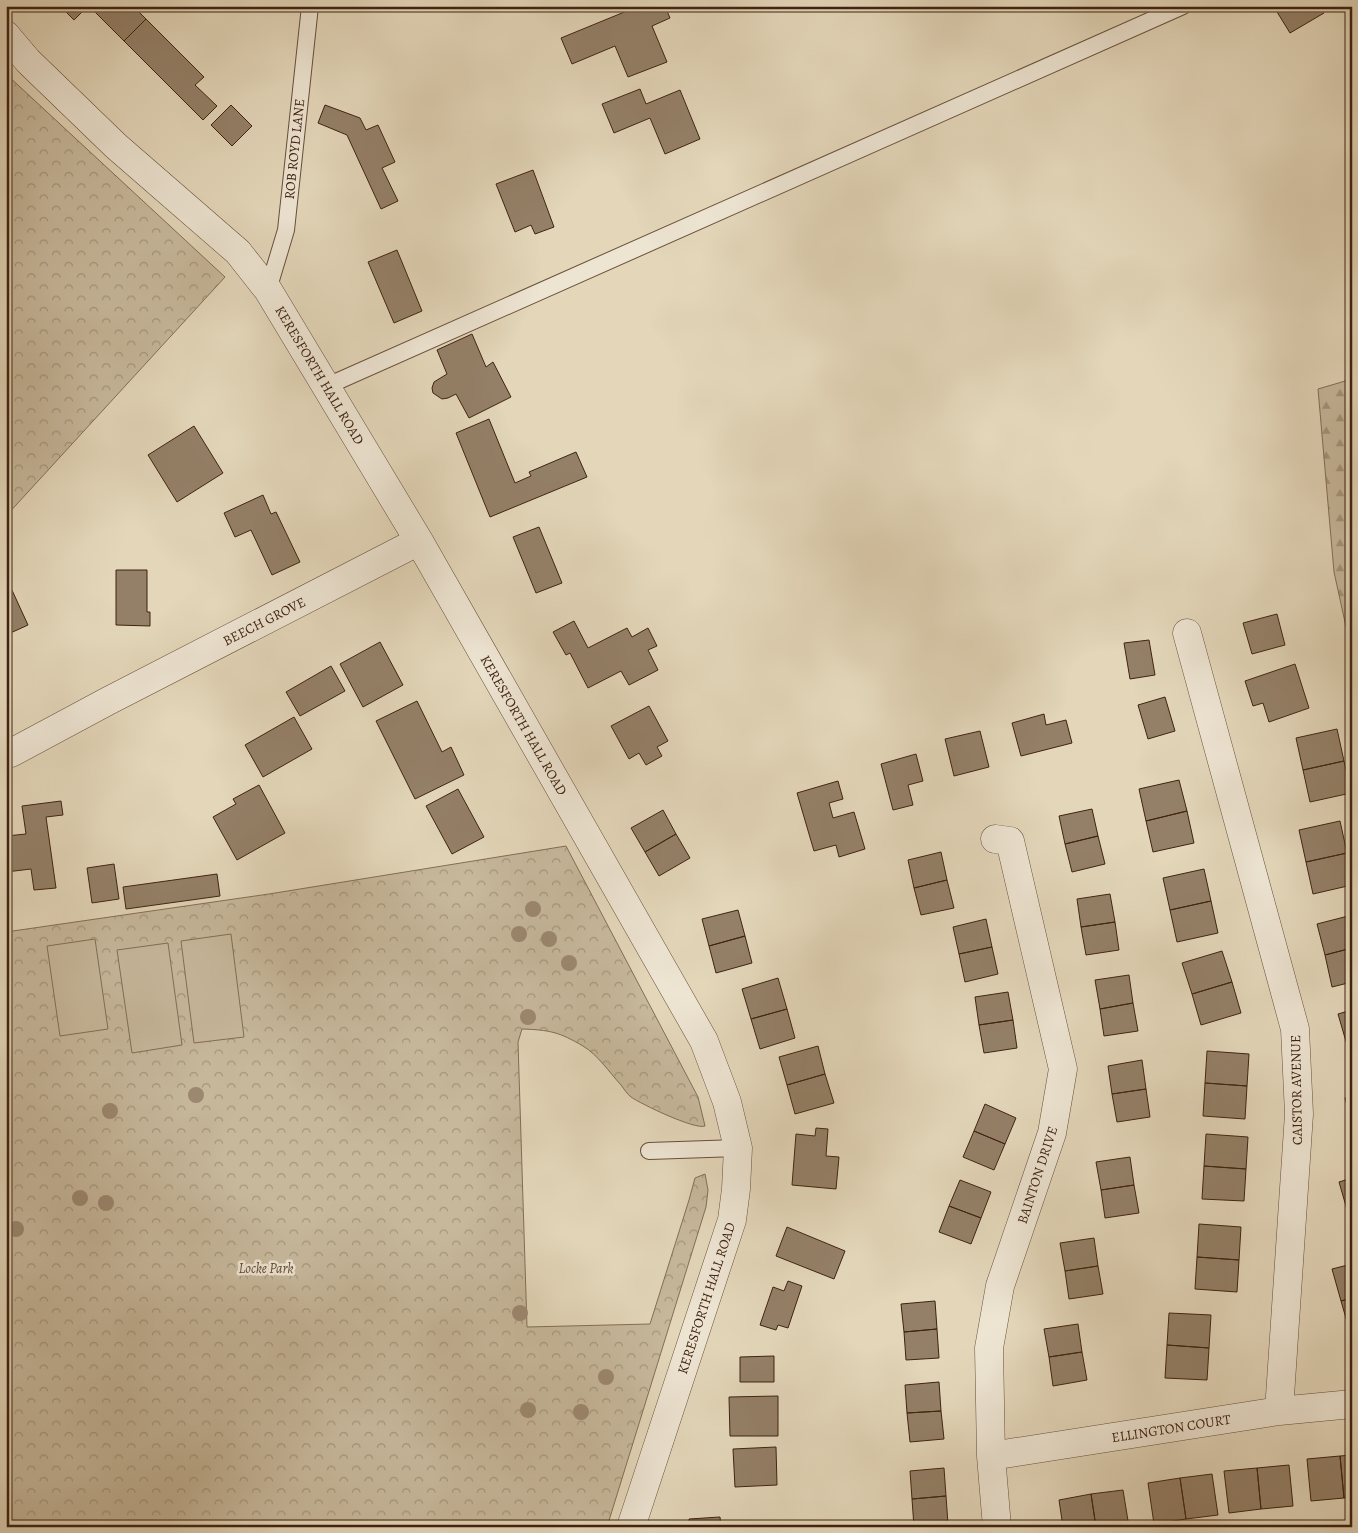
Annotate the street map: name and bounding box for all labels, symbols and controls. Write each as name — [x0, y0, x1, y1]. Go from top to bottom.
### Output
street label: ROB ROYD LANE — [280, 98, 309, 200]
street label: KERESFORTH HALL ROAD — [271, 302, 369, 448]
street label: BEECH GROVE — [220, 592, 309, 650]
street label: KERESFORTH HALL ROAD — [476, 652, 572, 799]
street label: CAISTOR AVENUE — [1286, 1035, 1307, 1145]
street label: BAINTON DRIVE — [1013, 1124, 1062, 1226]
street label: KERESFORTH HALL ROAD — [673, 1220, 740, 1377]
park label: Locke Park — [239, 1259, 293, 1278]
street label: ELLINGTON COURT — [1110, 1410, 1232, 1447]

